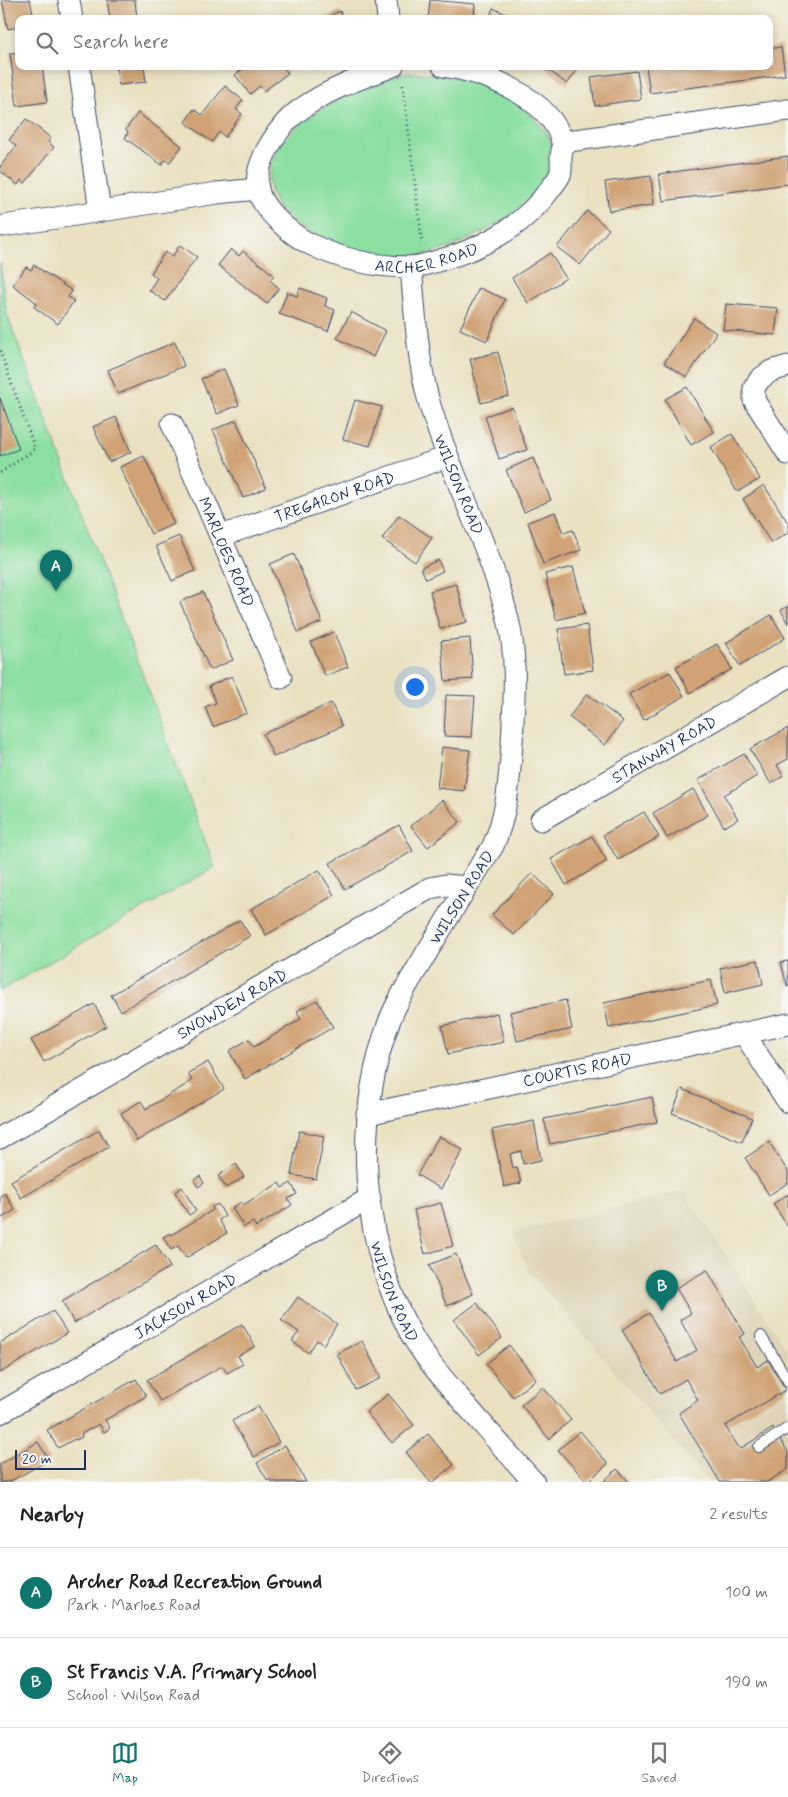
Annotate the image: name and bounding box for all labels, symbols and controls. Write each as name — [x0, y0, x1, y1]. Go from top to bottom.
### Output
search box — [15, 15, 773, 70]
icon: search — [33, 29, 61, 57]
text: Search here — [73, 30, 169, 55]
street label: ARCHER ROAD — [373, 239, 482, 279]
street label: WILSON ROAD — [428, 432, 488, 538]
street label: TREGARON ROAD — [272, 467, 398, 529]
street label: MARLOES ROAD — [193, 494, 258, 610]
pin: A — [40, 550, 72, 591]
your location — [402, 674, 428, 700]
street label: STANWAY ROAD — [608, 712, 721, 789]
street label: WILSON ROAD — [425, 847, 499, 949]
street label: SNOWDEN ROAD — [174, 964, 291, 1045]
street label: COURTIS ROAD — [521, 1049, 634, 1092]
street label: WILSON ROAD — [365, 1239, 423, 1346]
street label: JACKSON ROAD — [131, 1269, 241, 1345]
pin: B — [646, 1270, 678, 1311]
scale bar — [15, 1447, 86, 1470]
text: 20 m — [22, 1450, 52, 1468]
text: Nearby — [20, 1501, 84, 1529]
text: 2 results — [710, 1504, 768, 1525]
text: Archer Road Recreation Ground — [67, 1570, 322, 1595]
text: A — [31, 1582, 41, 1603]
text: 100 m — [725, 1582, 768, 1603]
text: Park · Marloes Road — [67, 1595, 201, 1616]
text: St Francis V.A. Primary School — [67, 1660, 317, 1685]
text: B — [31, 1672, 41, 1693]
text: 190 m — [725, 1672, 768, 1693]
text: School · Wilson Road — [67, 1685, 200, 1706]
tab: Map — [111, 1739, 139, 1787]
tab: Directions — [362, 1739, 419, 1787]
tab: Saved — [641, 1739, 677, 1787]

